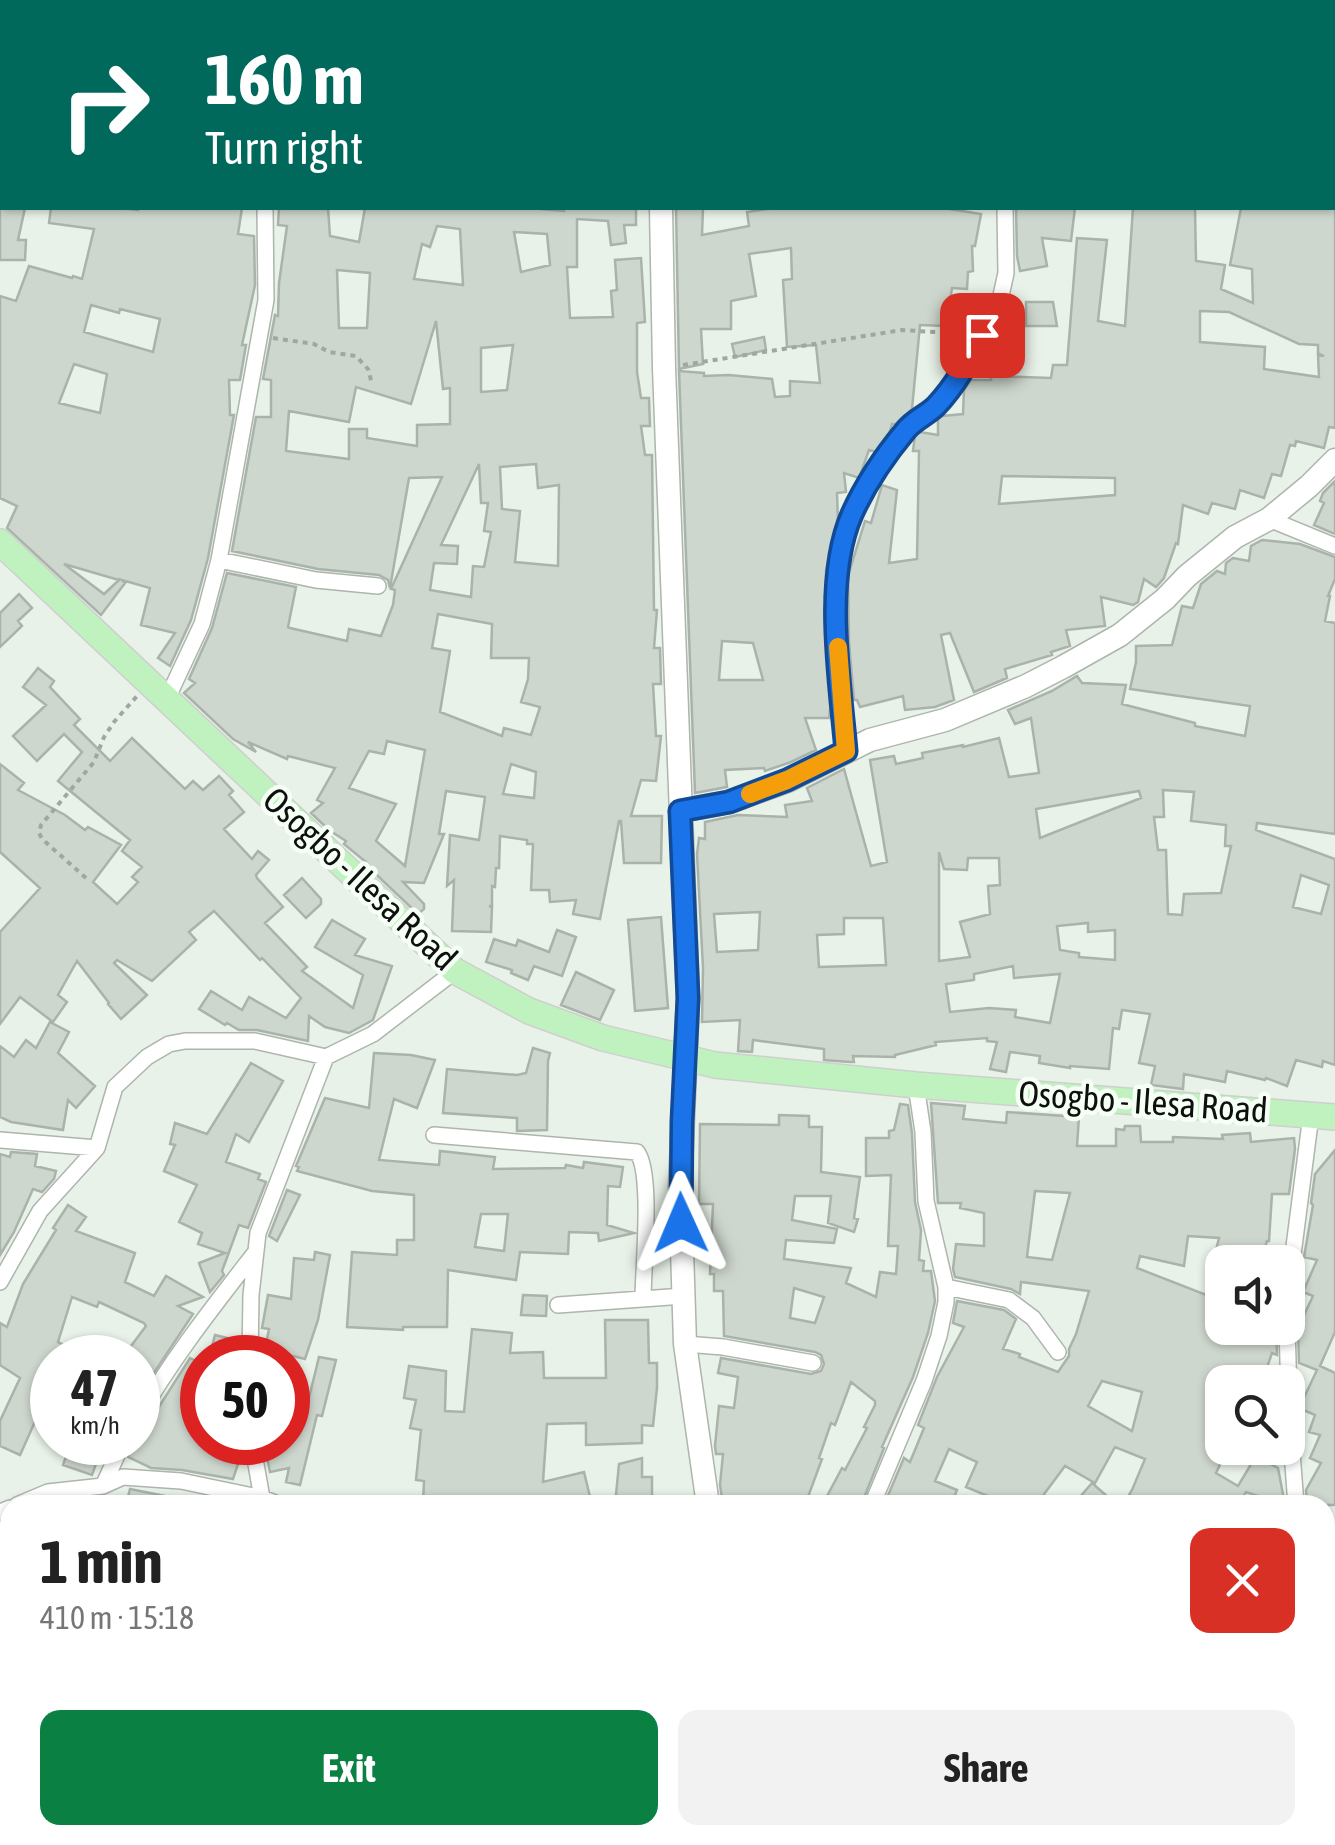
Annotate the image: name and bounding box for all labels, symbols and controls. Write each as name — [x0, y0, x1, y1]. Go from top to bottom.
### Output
text: 160 m — [205, 39, 364, 119]
icon: right — [40, 40, 170, 170]
text: Turn right — [205, 122, 363, 174]
pin — [940, 293, 1025, 378]
icon: arrive — [955, 308, 1010, 363]
street label: Osogbo - Ilesa Road — [256, 779, 466, 978]
street label: Osogbo - Ilesa Road — [1017, 1072, 1269, 1130]
position arrow — [629, 1171, 733, 1275]
map controls — [1205, 1245, 1305, 1465]
button: sound — [1205, 1245, 1305, 1345]
speed limit sign: 50 — [180, 1335, 310, 1465]
text: 47 — [71, 1359, 118, 1417]
button: search — [1205, 1365, 1305, 1465]
text: km/h — [70, 1411, 120, 1439]
text: 1 min — [40, 1527, 163, 1596]
button: close — [1190, 1528, 1295, 1633]
text: 410 m · 15:18 — [40, 1599, 194, 1636]
button: Exit — [40, 1710, 658, 1825]
button: Share — [678, 1710, 1295, 1825]

